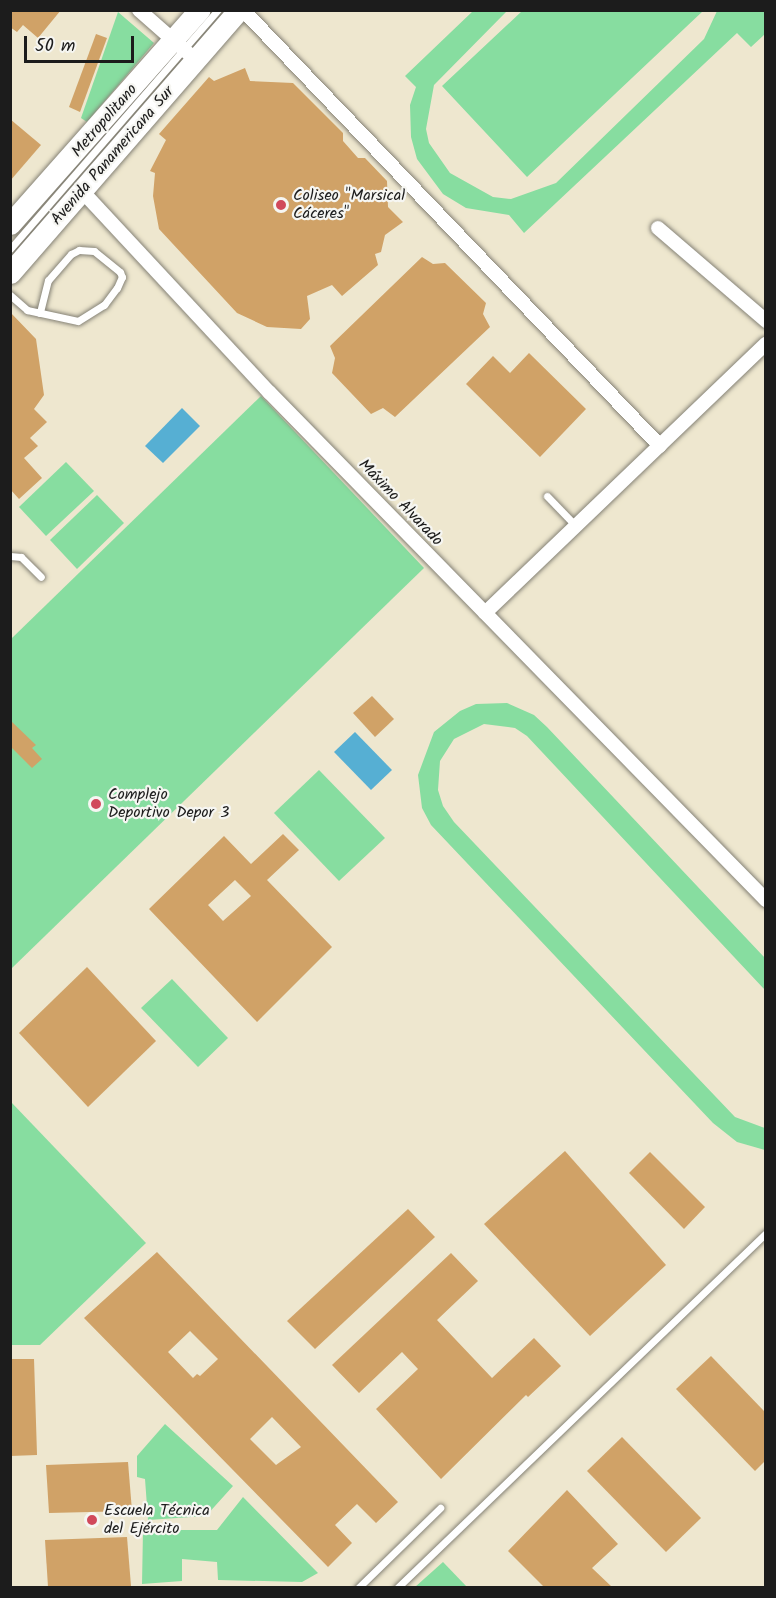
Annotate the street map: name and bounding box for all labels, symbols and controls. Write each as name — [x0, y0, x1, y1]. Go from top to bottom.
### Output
scale bar — [27, 24, 136, 62]
text: 50 m — [35, 32, 75, 61]
street label: Metropolitano — [68, 80, 142, 162]
street label: Avenida Panamericana Sur — [47, 83, 179, 229]
place label: Coliseo "Marsical Cáceres" — [293, 186, 405, 224]
marker: Coliseo "Marsical Cáceres" — [274, 198, 288, 212]
street label: Máximo Alvarado — [354, 456, 446, 550]
place label: Complejo Deportivo Depor 3 — [108, 785, 229, 823]
marker: Complejo Deportivo Depor 3 — [89, 797, 103, 811]
place label: Escuela Técnica del Ejército — [104, 1501, 210, 1539]
marker: Escuela Técnica del Ejército — [85, 1513, 99, 1527]

